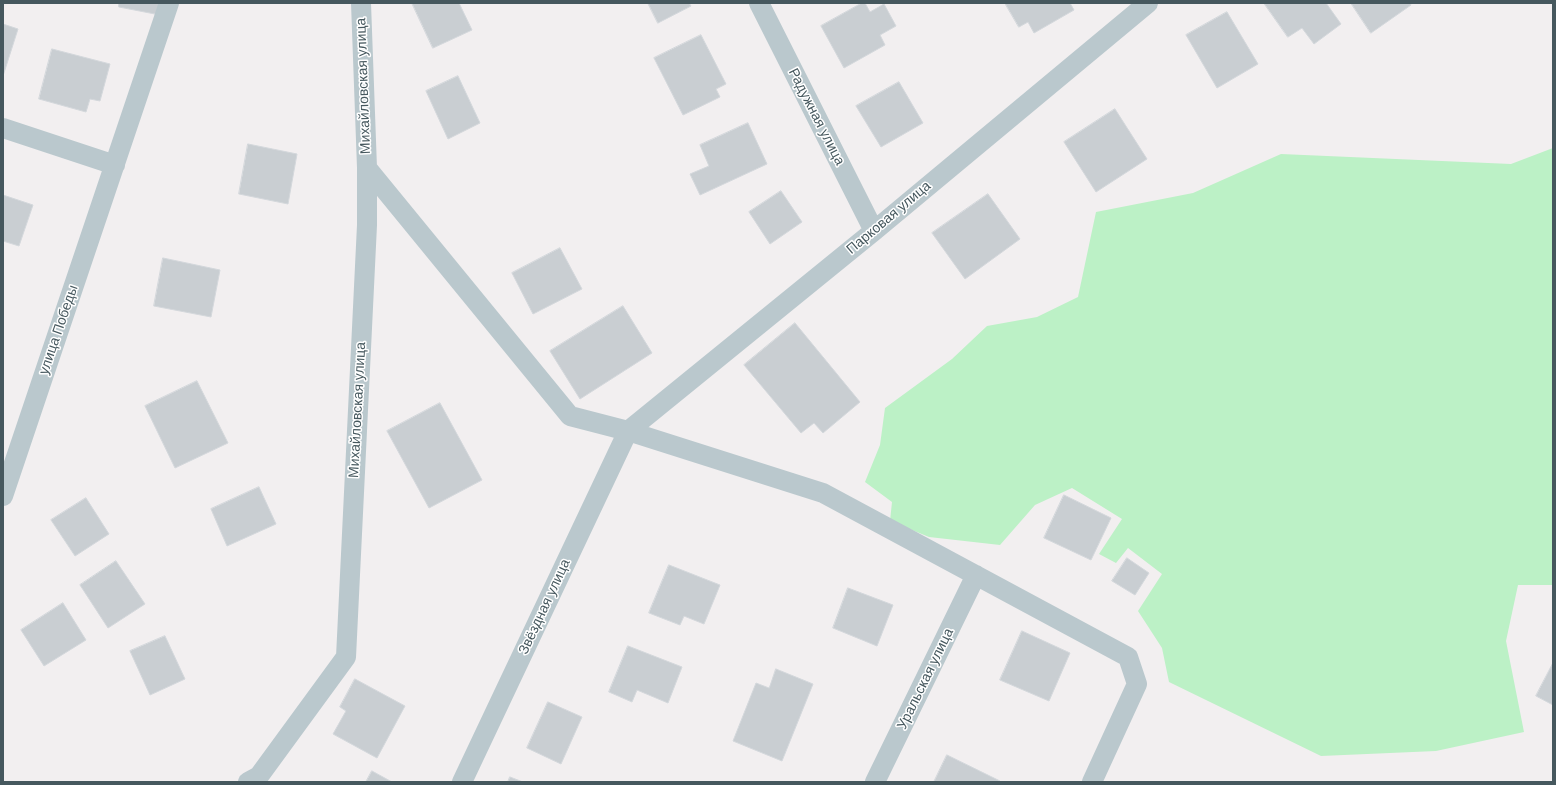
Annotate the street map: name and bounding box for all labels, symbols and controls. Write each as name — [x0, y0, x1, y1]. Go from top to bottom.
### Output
street label: Михайловская улица — [353, 18, 375, 154]
street label: Радужная улица — [784, 66, 848, 168]
street label: Парковая улица — [844, 178, 934, 258]
street label: улица Победы — [36, 283, 82, 377]
street label: Михайловская улица — [346, 341, 370, 479]
street label: Звёздная улица — [516, 557, 574, 657]
street label: Уральская улица — [894, 626, 958, 732]

